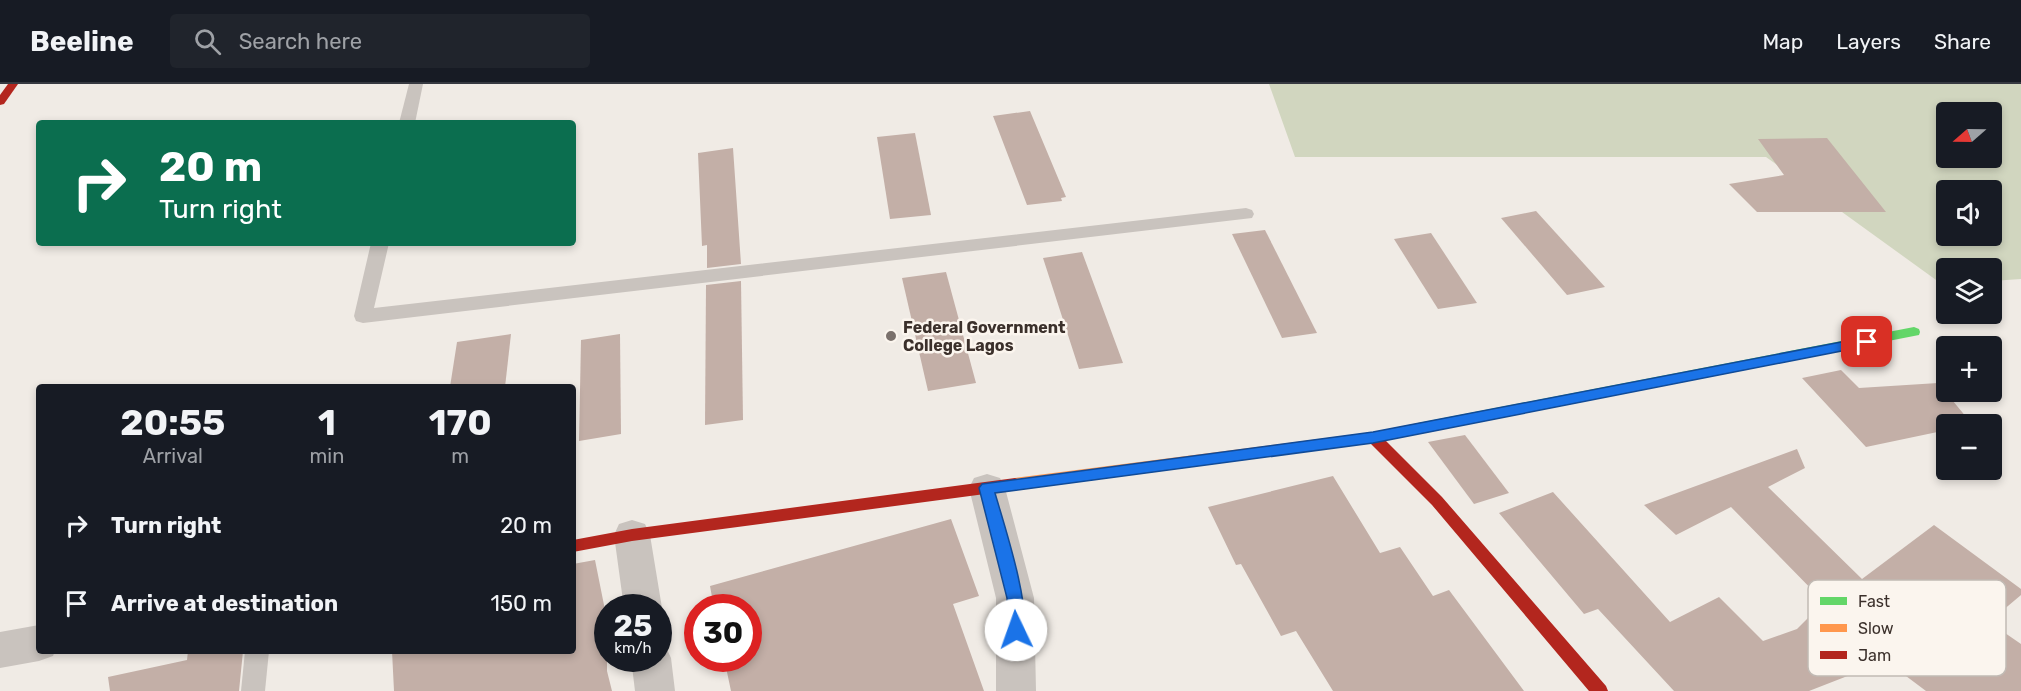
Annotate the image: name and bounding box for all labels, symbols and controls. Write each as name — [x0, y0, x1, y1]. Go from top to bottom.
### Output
search box — [170, 14, 590, 68]
text: Beeline — [30, 25, 134, 58]
icon: search — [191, 25, 224, 58]
text: Search here — [239, 28, 362, 55]
text: Map — [1762, 29, 1803, 54]
text: Layers — [1836, 29, 1901, 54]
text: Share — [1934, 29, 1991, 54]
north arrow — [1936, 102, 2002, 168]
map controls — [1936, 102, 2002, 480]
text: 20 m — [159, 142, 262, 192]
icon: right — [60, 144, 138, 222]
button: sound — [1936, 180, 2002, 246]
text: Turn right — [159, 193, 282, 225]
button: layers — [1936, 258, 2002, 324]
pin — [1841, 316, 1892, 367]
place label: Federal Government College Lagos — [903, 318, 1066, 355]
icon: arrive — [1850, 325, 1883, 358]
marker: Federal Government College Lagos — [884, 329, 898, 343]
button: + — [1936, 336, 2002, 402]
text: 20:55 — [120, 401, 225, 444]
text: 1 — [318, 401, 336, 444]
text: 170 — [429, 401, 492, 444]
button: − — [1936, 414, 2002, 480]
text: Arrival — [143, 444, 203, 468]
text: min — [310, 444, 344, 468]
text: m — [451, 444, 469, 468]
icon: right — [60, 509, 93, 542]
text: Turn right — [111, 512, 221, 539]
text: 20 m — [500, 512, 552, 539]
legend — [1808, 580, 2006, 676]
icon: arrive — [60, 587, 93, 620]
text: Arrive at destination — [111, 590, 338, 617]
text: 150 m — [491, 590, 552, 617]
text: Fast — [1858, 592, 1890, 611]
speed limit sign: 30 — [684, 594, 762, 672]
position arrow — [984, 598, 1048, 662]
text: 25 — [614, 608, 652, 644]
text: Slow — [1858, 619, 1894, 638]
text: km/h — [614, 639, 652, 657]
text: Jam — [1858, 646, 1891, 665]

